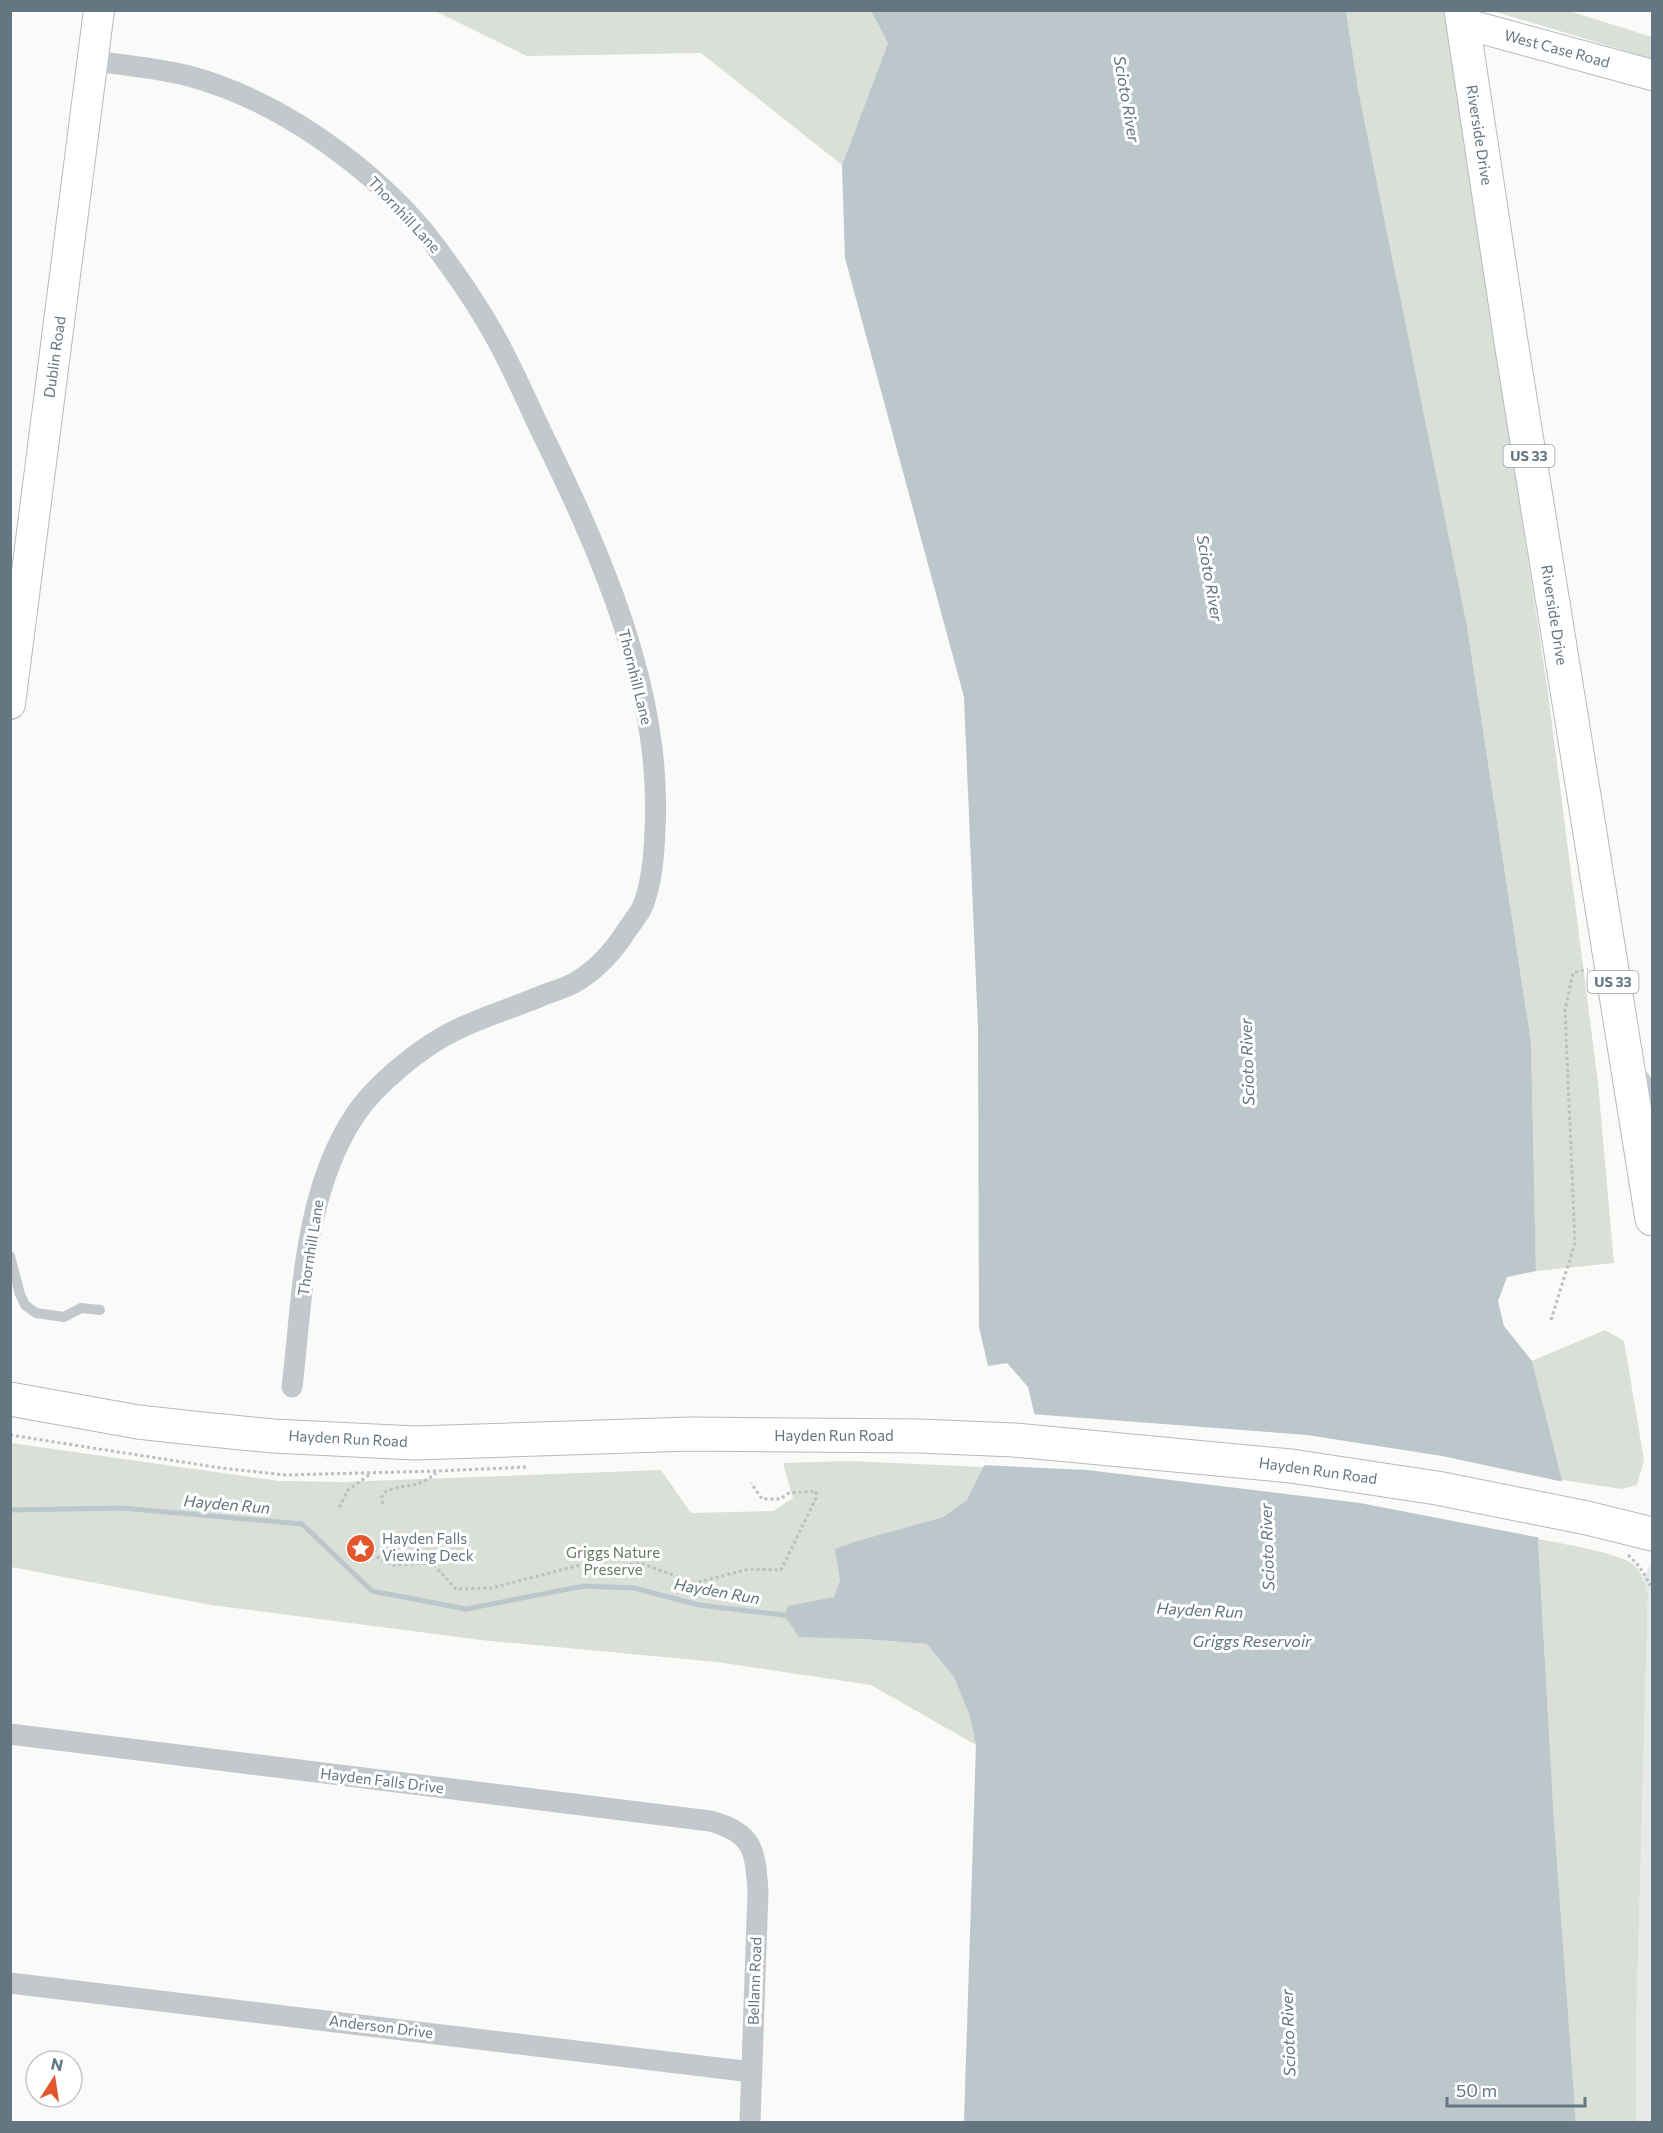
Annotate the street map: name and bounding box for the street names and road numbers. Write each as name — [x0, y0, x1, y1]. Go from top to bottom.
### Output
street label: West Case Road — [1502, 25, 1612, 71]
street label: Riverside Drive — [1463, 83, 1497, 186]
street label: Thornhill Lane — [365, 172, 445, 256]
street label: Dublin Road — [39, 315, 69, 399]
road number: US 33 — [1504, 445, 1555, 467]
street label: Riverside Drive — [1538, 563, 1572, 666]
street label: Thornhill Lane — [615, 627, 657, 726]
road number: US 33 — [1588, 971, 1638, 993]
street label: Thornhill Lane — [293, 1198, 327, 1297]
street label: Hayden Run Road — [288, 1426, 408, 1450]
street label: Hayden Run Road — [774, 1426, 894, 1444]
street label: Hayden Run Road — [1258, 1453, 1378, 1487]
street label: Hayden Falls Drive — [319, 1764, 445, 1797]
street label: Bellann Road — [743, 1937, 765, 2025]
street label: Anderson Drive — [328, 2011, 434, 2041]

